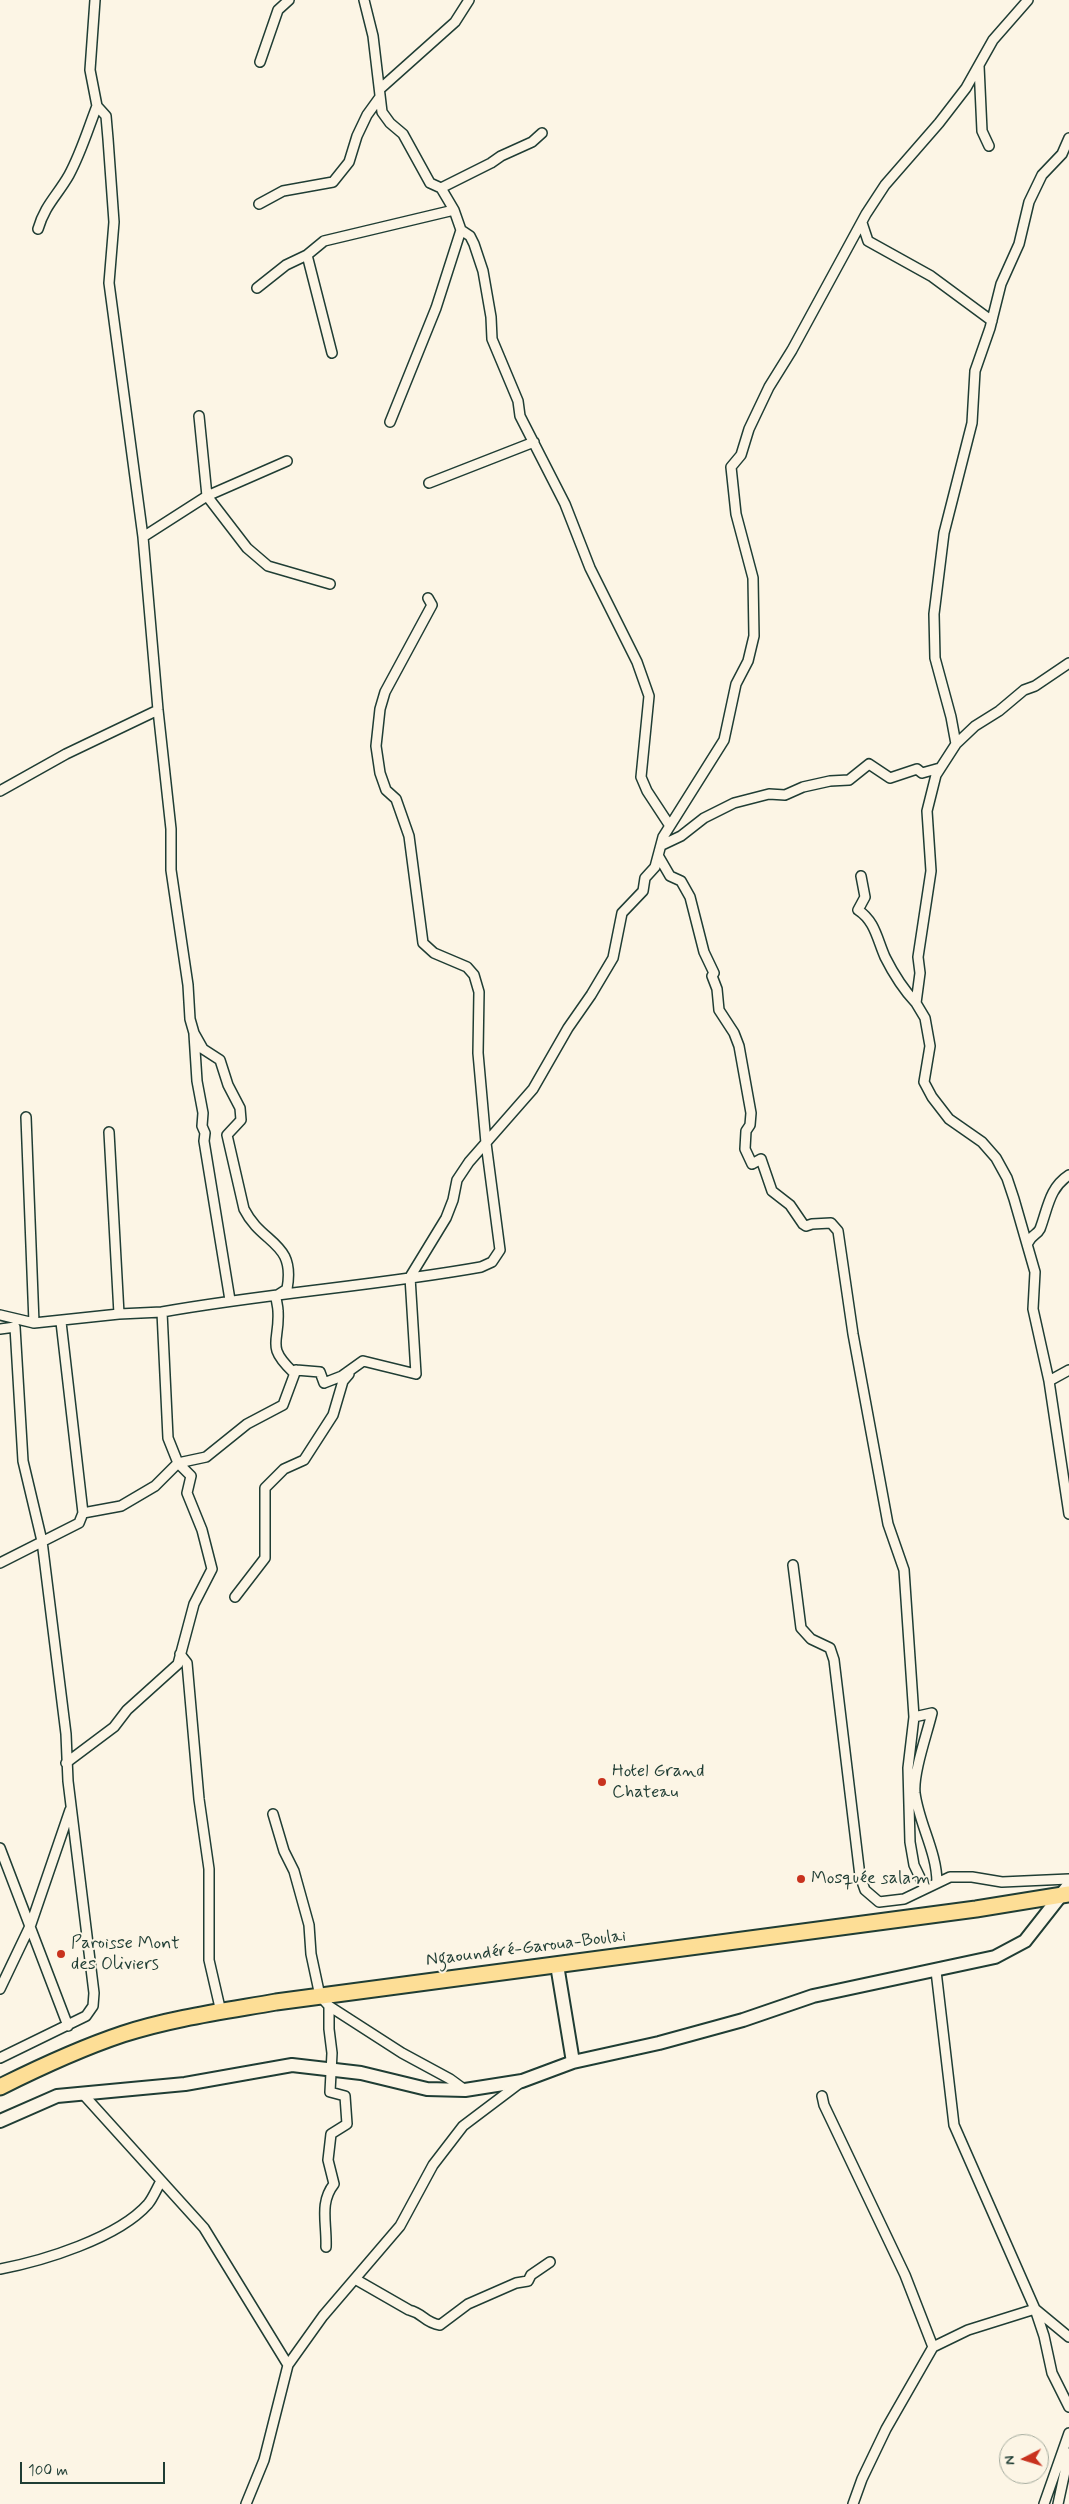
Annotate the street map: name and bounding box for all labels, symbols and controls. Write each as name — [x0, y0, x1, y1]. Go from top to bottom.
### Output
place label: Hotel Grand Chateau — [612, 1761, 704, 1804]
marker: Hotel Grand Chateau — [596, 1776, 608, 1788]
place label: Mosquée salam — [811, 1868, 931, 1890]
marker: Mosquée salam — [795, 1873, 807, 1885]
street label: Ngaoundéré-Garoua-Boulai — [425, 1926, 627, 1972]
place label: Paroisse Mont des Oliviers — [71, 1933, 180, 1976]
marker: Paroisse Mont des Oliviers — [55, 1948, 67, 1960]
north arrow — [999, 2434, 1049, 2484]
scale bar — [22, 2452, 168, 2484]
text: N — [1001, 2455, 1019, 2466]
text: 100 m — [28, 2461, 68, 2481]

